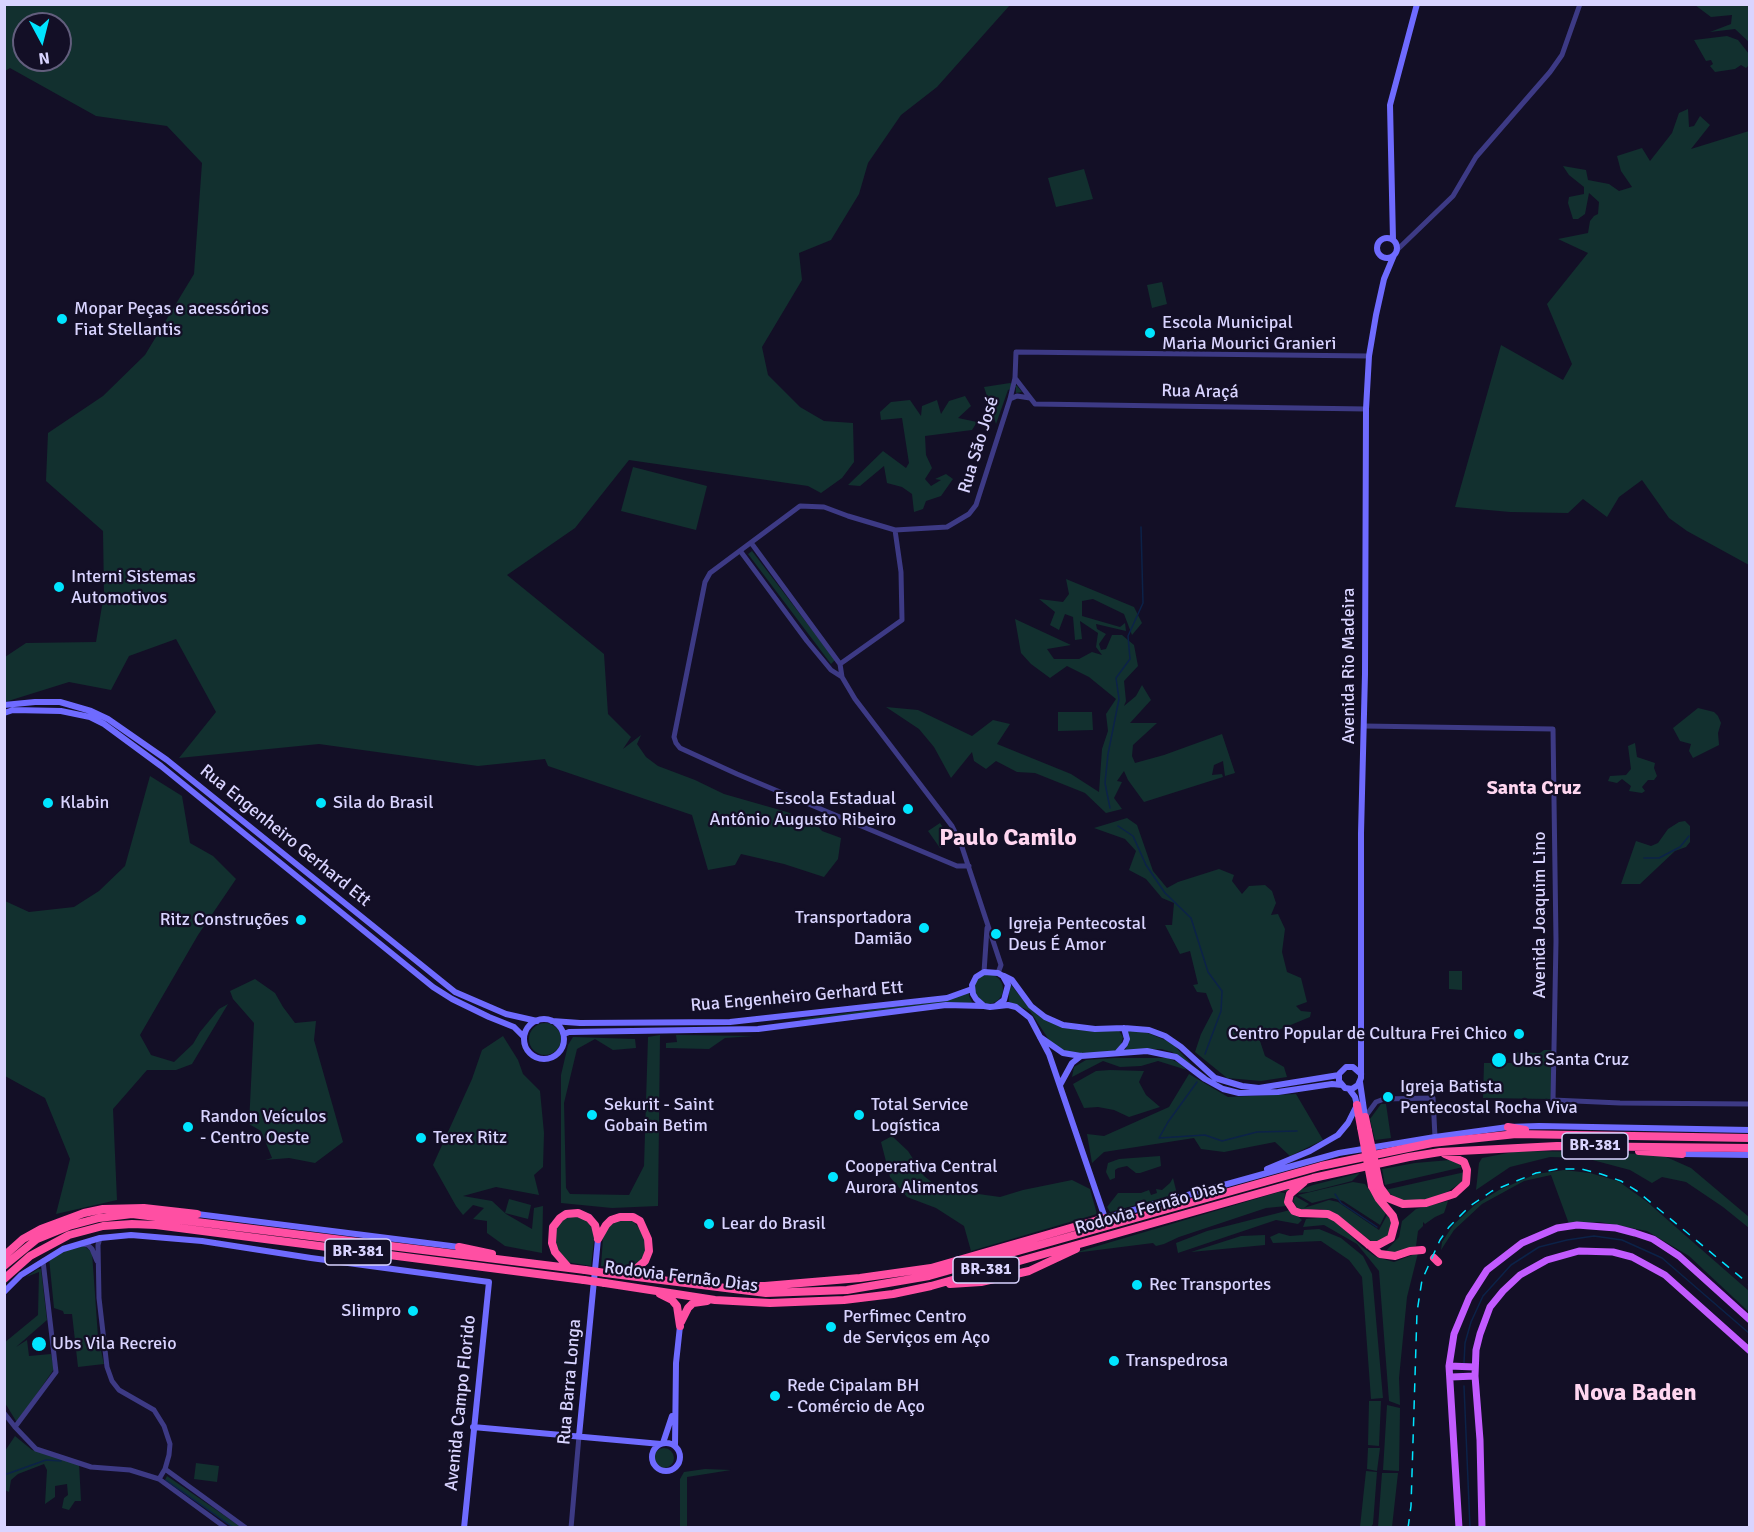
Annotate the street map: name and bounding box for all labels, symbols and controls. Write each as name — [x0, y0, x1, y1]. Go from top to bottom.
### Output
north arrow — [12, 12, 72, 72]
text: N — [37, 47, 51, 68]
place label: Mopar Peças e acessórios Fiat Stellantis — [74, 298, 269, 340]
marker: Mopar Peças e acessórios Fiat Stellantis — [55, 312, 69, 326]
place label: Escola Municipal Maria Mourici Granieri — [1162, 312, 1336, 354]
marker: Escola Municipal Maria Mourici Granieri — [1143, 326, 1157, 340]
street label: Rua Araçá — [1161, 381, 1239, 403]
street label: Rua São José — [954, 394, 1004, 496]
place label: Interni Sistemas Automotivos — [71, 566, 196, 608]
marker: Interni Sistemas Automotivos — [52, 580, 66, 594]
street label: Avenida Rio Madeira — [1338, 588, 1360, 744]
street label: Rua Engenheiro Gerhard Ett — [195, 760, 375, 912]
district label: Santa Cruz — [1487, 777, 1581, 801]
place label: Escola Estadual Antônio Augusto Ribeiro — [710, 788, 896, 830]
place label: Klabin — [60, 792, 109, 814]
place label: Sila do Brasil — [333, 792, 433, 814]
marker: Klabin — [41, 796, 55, 810]
marker: Sila do Brasil — [314, 796, 328, 810]
marker: Escola Estadual Antônio Augusto Ribeiro — [901, 802, 915, 816]
district label: Paulo Camilo — [939, 825, 1077, 853]
street label: Avenida Joaquim Lino — [1529, 831, 1551, 999]
place label: Transportadora Damião — [795, 907, 912, 950]
place label: Ritz Construções — [160, 909, 289, 931]
marker: Ritz Construções — [294, 913, 308, 927]
place label: Igreja Pentecostal Deus É Amor — [1008, 913, 1146, 956]
marker: Transportadora Damião — [917, 921, 931, 935]
marker: Igreja Pentecostal Deus É Amor — [989, 927, 1003, 941]
street label: Rua Engenheiro Gerhard Ett — [690, 977, 904, 1017]
place label: Centro Popular de Cultura Frei Chico — [1228, 1023, 1507, 1045]
marker: Centro Popular de Cultura Frei Chico — [1512, 1027, 1526, 1041]
place label: Ubs Santa Cruz — [1512, 1049, 1629, 1071]
marker: Ubs Santa Cruz — [1490, 1051, 1508, 1069]
place label: Igreja Batista Pentecostal Rocha Viva — [1400, 1076, 1578, 1118]
marker: Igreja Batista Pentecostal Rocha Viva — [1381, 1090, 1395, 1104]
place label: Sekurit - Saint Gobain Betim — [604, 1094, 714, 1136]
place label: Total Service Logística — [871, 1094, 969, 1136]
place label: Randon Veículos - Centro Oeste — [200, 1106, 326, 1148]
marker: Sekurit - Saint Gobain Betim — [585, 1108, 599, 1122]
marker: Total Service Logística — [852, 1108, 866, 1122]
marker: Randon Veículos - Centro Oeste — [181, 1120, 195, 1134]
place label: Terex Ritz — [433, 1127, 507, 1149]
marker: Terex Ritz — [414, 1131, 428, 1145]
road number: BR-381 — [1562, 1133, 1628, 1159]
place label: Cooperativa Central Aurora Alimentos — [845, 1156, 998, 1198]
marker: Cooperativa Central Aurora Alimentos — [826, 1170, 840, 1184]
street label: Rodovia Fernão Dias — [1073, 1176, 1227, 1240]
place label: Lear do Brasil — [721, 1213, 826, 1235]
marker: Lear do Brasil — [702, 1217, 716, 1231]
road number: BR-381 — [325, 1239, 391, 1265]
street label: Rodovia Fernão Dias — [603, 1257, 759, 1297]
road number: BR-381 — [953, 1257, 1019, 1283]
place label: Rec Transportes — [1149, 1274, 1271, 1296]
marker: Rec Transportes — [1130, 1278, 1144, 1292]
place label: SIimpro — [341, 1300, 401, 1322]
marker: SIimpro — [406, 1304, 420, 1318]
place label: Perfimec Centro de Serviços em Aço — [843, 1306, 990, 1348]
street label: Avenida Campo Florido — [441, 1314, 481, 1492]
street label: Rua Barra Longa — [554, 1318, 586, 1446]
marker: Perfimec Centro de Serviços em Aço — [824, 1320, 838, 1334]
place label: Ubs Vila Recreio — [52, 1333, 177, 1355]
marker: Ubs Vila Recreio — [30, 1335, 48, 1353]
place label: Transpedrosa — [1126, 1350, 1228, 1372]
marker: Transpedrosa — [1107, 1354, 1121, 1368]
place label: Rede Cipalam BH - Comércio de Aço — [787, 1375, 925, 1418]
district label: Nova Baden — [1573, 1380, 1697, 1408]
marker: Rede Cipalam BH - Comércio de Aço — [768, 1389, 782, 1403]

